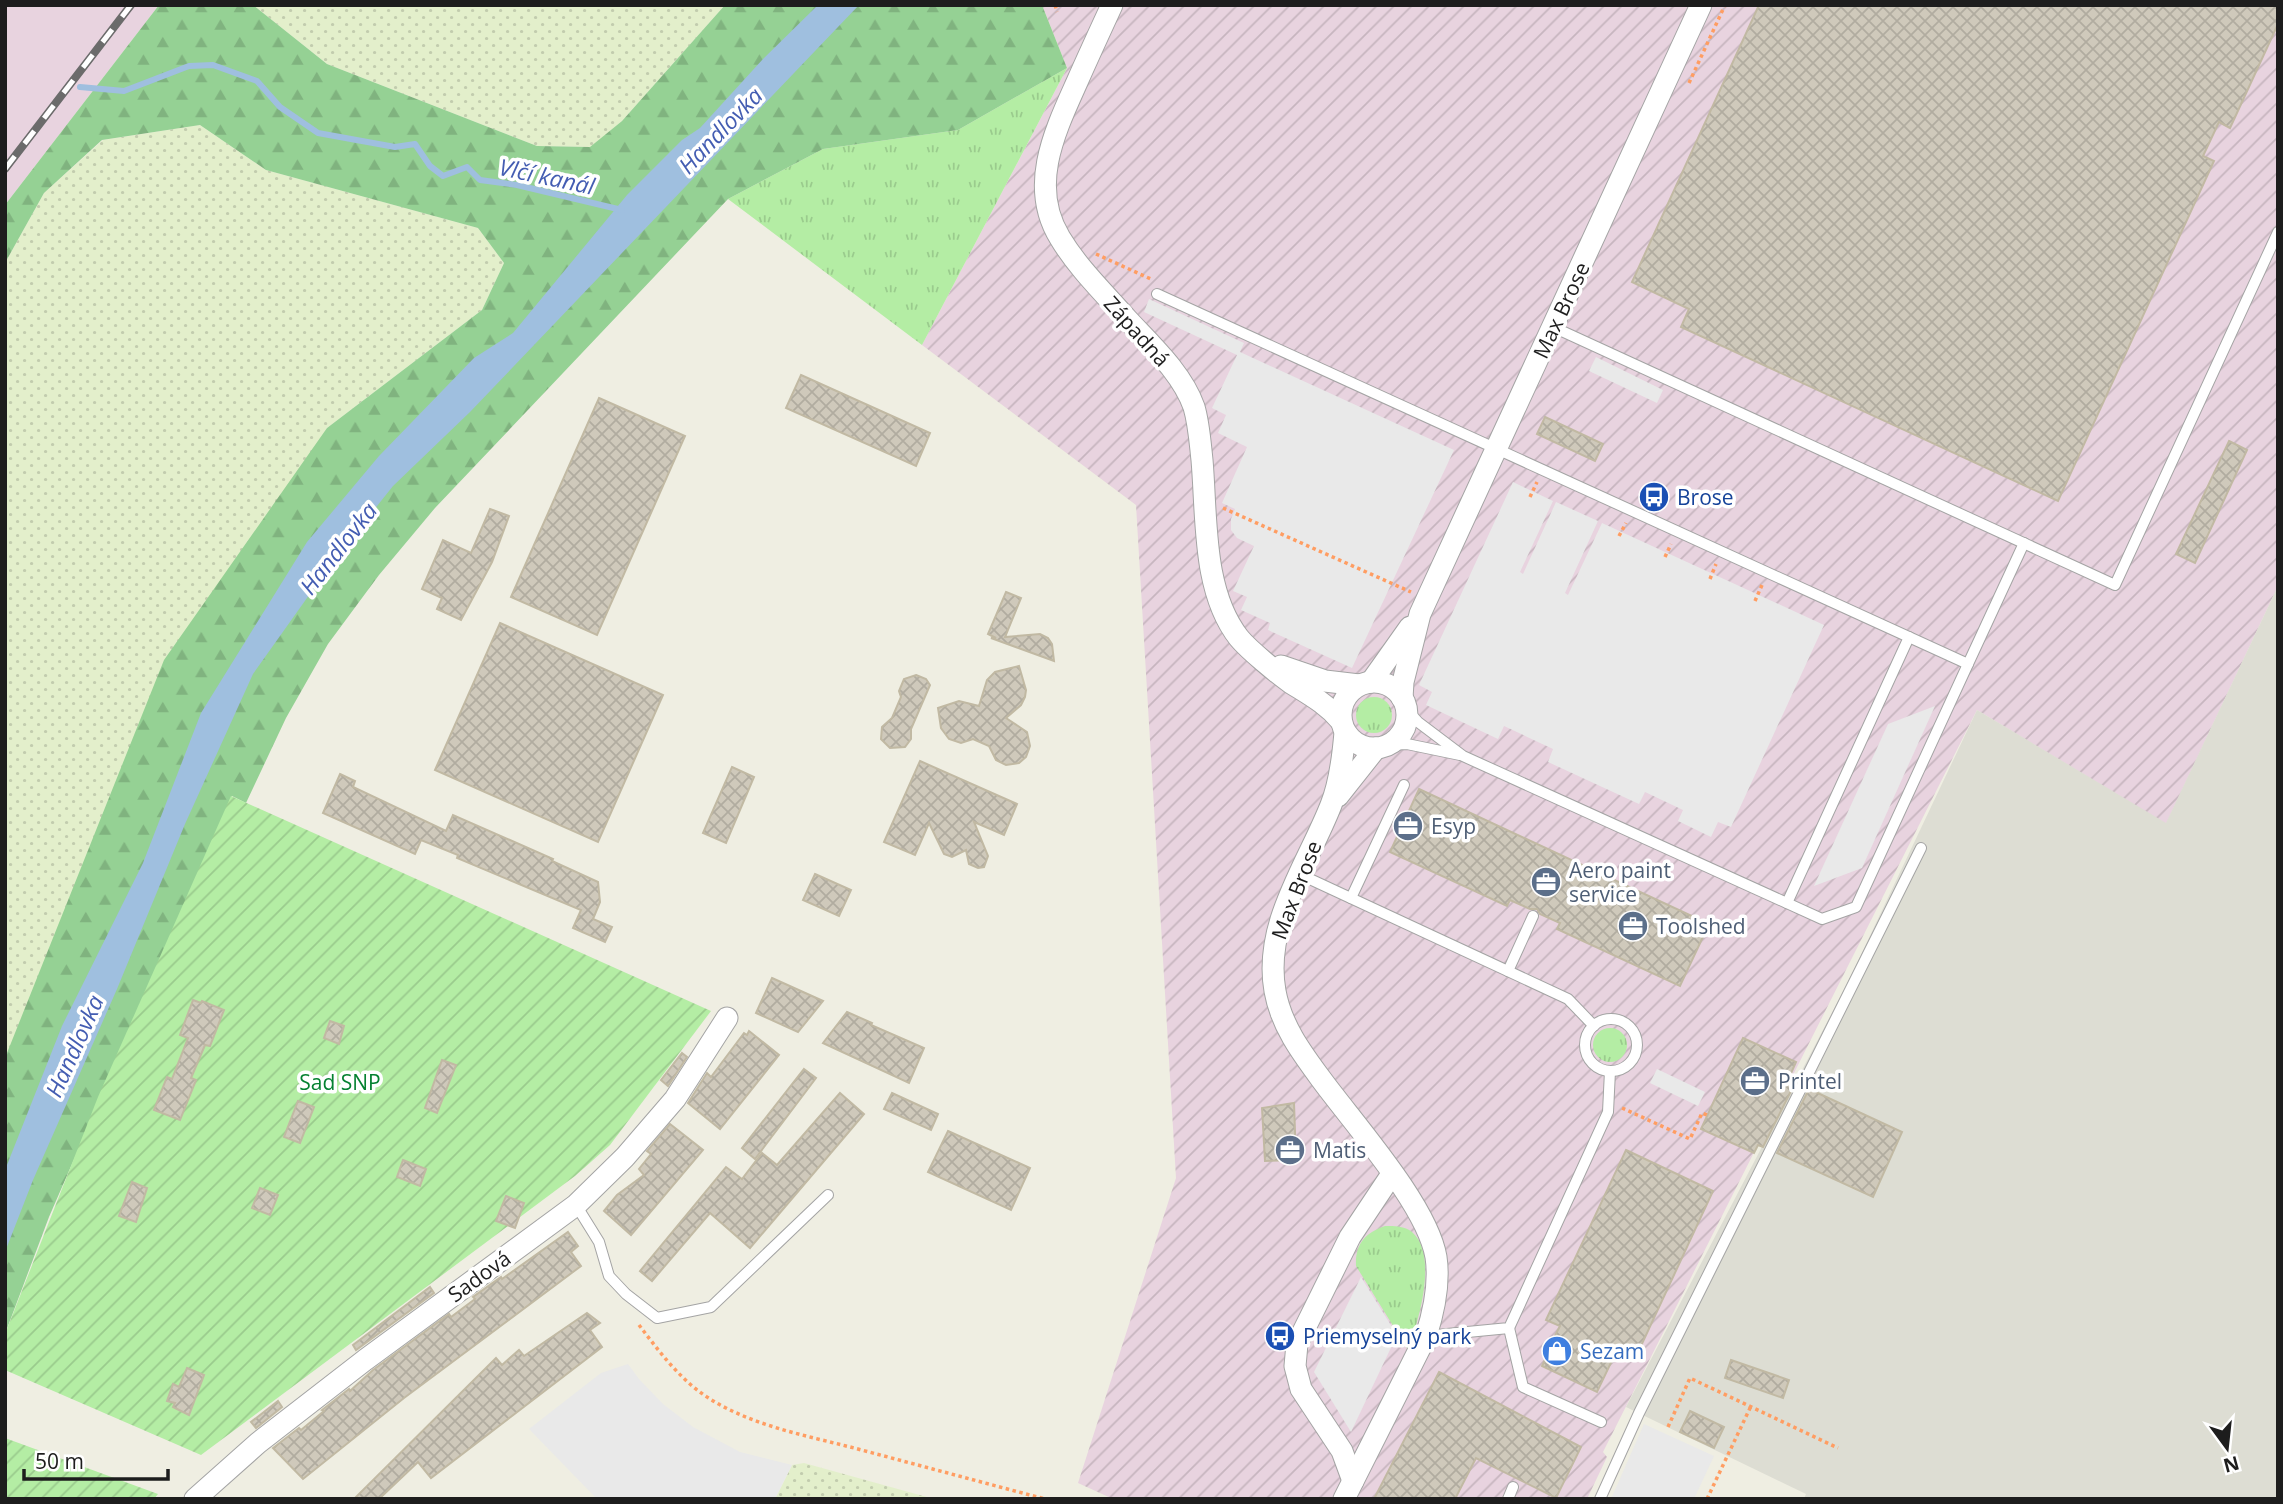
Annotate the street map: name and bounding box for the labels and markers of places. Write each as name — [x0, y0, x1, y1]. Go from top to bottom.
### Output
bus stop icon: Brose — [1637, 480, 1671, 514]
place label: Brose — [1677, 483, 1734, 511]
office icon: Esyp — [1391, 809, 1425, 843]
place label: Esyp — [1431, 812, 1476, 840]
place label: Aero paint service — [1569, 856, 1671, 908]
office icon: Aero paint service — [1529, 865, 1563, 899]
office icon: Toolshed — [1616, 909, 1650, 943]
place label: Toolshed — [1656, 912, 1746, 940]
office icon: Printel — [1738, 1064, 1772, 1098]
place label: Printel — [1778, 1067, 1842, 1095]
office icon: Matis — [1273, 1133, 1307, 1167]
place label: Matis — [1313, 1136, 1366, 1164]
bus stop icon: Priemyselný park — [1263, 1319, 1297, 1353]
place label: Priemyselný park — [1303, 1322, 1471, 1350]
shop icon: Sezam — [1540, 1334, 1574, 1368]
place label: Sezam — [1580, 1337, 1644, 1365]

